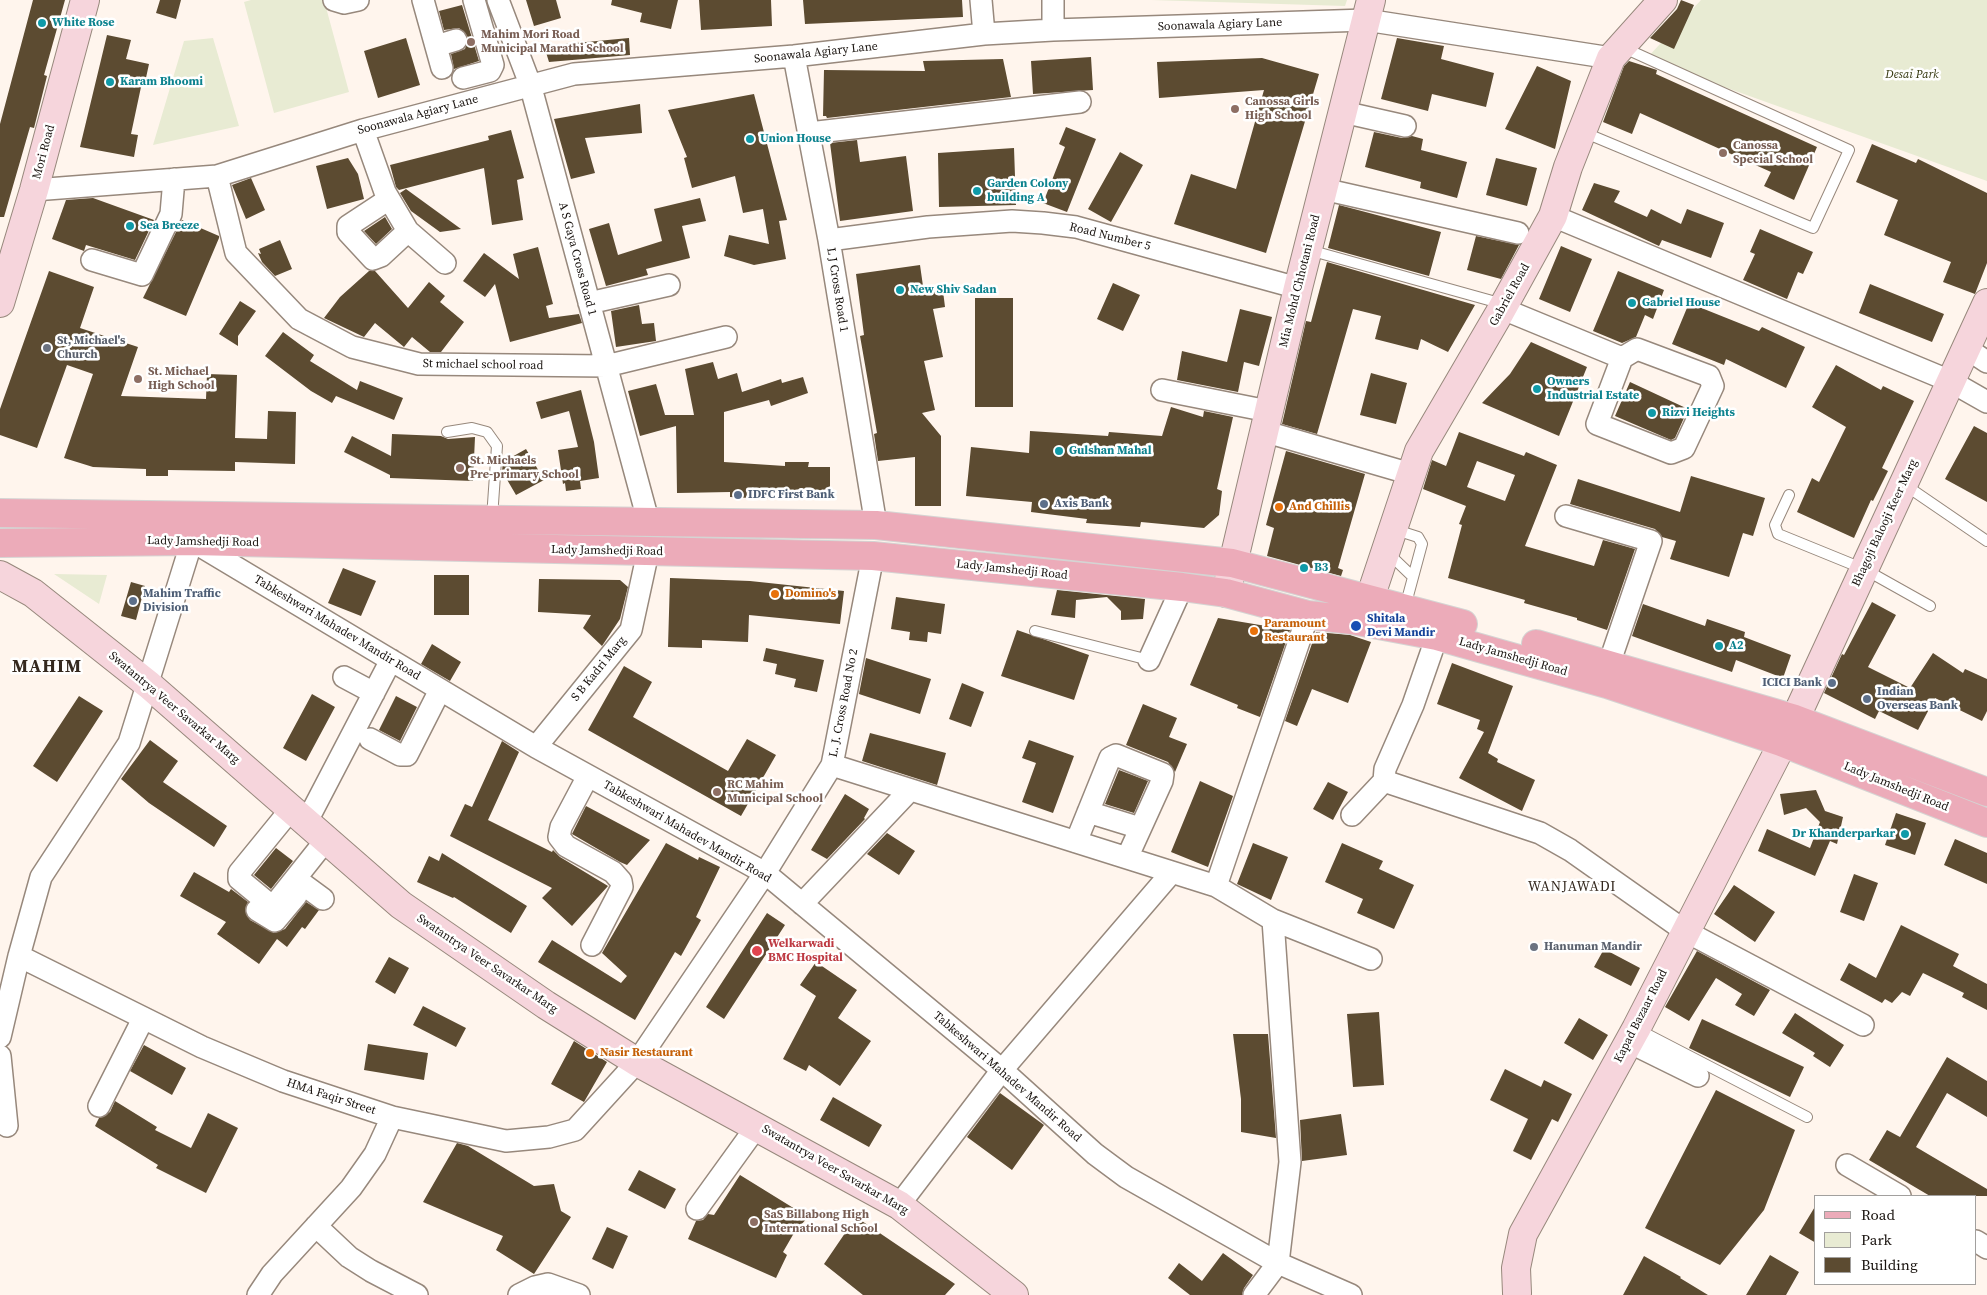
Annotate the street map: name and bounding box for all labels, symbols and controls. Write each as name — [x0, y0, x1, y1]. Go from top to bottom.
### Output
place label: White Rose — [52, 16, 115, 30]
street label: Soonawala Agiary Lane — [1158, 16, 1282, 34]
marker: White Rose — [36, 17, 48, 29]
place label: Mahim Mori Road Municipal Marathi School — [481, 28, 624, 56]
marker: Mahim Mori Road Municipal Marathi School — [465, 36, 477, 48]
street label: Soonawala Agiary Lane — [753, 39, 879, 67]
park label: Desai Park — [1885, 68, 1939, 82]
place label: Karam Bhoomi — [120, 75, 203, 89]
marker: Karam Bhoomi — [104, 76, 116, 88]
street label: Soonawala Agiary Lane — [356, 92, 480, 138]
place label: Canossa Girls High School — [1245, 95, 1319, 123]
marker: Canossa Girls High School — [1229, 103, 1241, 115]
street label: Mori Road — [30, 123, 58, 181]
place label: Union House — [760, 132, 831, 146]
marker: Union House — [744, 133, 756, 145]
place label: Canossa Special School — [1733, 139, 1813, 167]
marker: Canossa Special School — [1717, 147, 1729, 159]
place label: Garden Colony building A — [987, 177, 1068, 205]
marker: Garden Colony building A — [971, 185, 983, 197]
street label: A S Gaya Cross Road 1 — [555, 201, 599, 317]
street label: Mia Mohd Chhotani Road — [1277, 213, 1323, 349]
place label: Sea Breeze — [140, 219, 199, 233]
marker: Sea Breeze — [124, 220, 136, 232]
street label: Road Number 5 — [1068, 220, 1152, 254]
street label: L J Cross Road 1 — [823, 247, 851, 333]
street label: Gabriel Road — [1487, 261, 1533, 329]
place label: New Shiv Sadan — [910, 283, 997, 297]
marker: New Shiv Sadan — [894, 284, 906, 296]
place label: Gabriel House — [1642, 296, 1720, 310]
marker: Gabriel House — [1626, 297, 1638, 309]
place label: St, Michael's Church — [57, 334, 125, 362]
marker: St, Michael's Church — [41, 342, 53, 354]
street label: St michael school road — [423, 357, 543, 373]
place label: St. Michael High School — [148, 365, 215, 393]
marker: St. Michael High School — [132, 373, 144, 385]
place label: Owners Industrial Estate — [1547, 375, 1639, 403]
marker: Owners Industrial Estate — [1531, 383, 1543, 395]
place label: Rizvi Heights — [1662, 406, 1735, 420]
marker: Rizvi Heights — [1646, 407, 1658, 419]
place label: Gulshan Mahal — [1069, 444, 1152, 458]
marker: Gulshan Mahal — [1053, 445, 1065, 457]
place label: St. Michaels Pre-primary School — [470, 454, 579, 482]
street label: Bhagoji Balooji Keer Marg — [1849, 457, 1921, 589]
marker: St. Michaels Pre-primary School — [454, 462, 466, 474]
place label: IDFC First Bank — [748, 488, 835, 502]
marker: IDFC First Bank — [732, 489, 744, 501]
place label: Axis Bank — [1054, 497, 1109, 511]
marker: Axis Bank — [1038, 498, 1050, 510]
place label: And Chillis — [1289, 500, 1350, 514]
marker: And Chillis — [1273, 501, 1285, 513]
street label: Lady Jamshedji Road — [147, 534, 259, 550]
street label: Lady Jamshedji Road — [551, 543, 663, 559]
street label: Lady Jamshedji Road — [956, 557, 1068, 583]
place label: B3 — [1314, 561, 1328, 575]
marker: B3 — [1298, 562, 1310, 574]
street label: Tabkeshwari Mahadev Mandir Road — [251, 573, 423, 683]
place label: Mahim Traffic Division — [143, 587, 221, 615]
place label: Domino's — [785, 587, 836, 601]
marker: Domino's — [769, 588, 781, 600]
marker: Mahim Traffic Division — [127, 595, 139, 607]
place label: Shitala Devi Mandir — [1367, 612, 1435, 640]
place label: Paramount Restaurant — [1264, 617, 1326, 645]
marker: Shitala Devi Mandir — [1349, 619, 1363, 633]
marker: Paramount Restaurant — [1248, 625, 1260, 637]
street label: S B Kadri Marg — [568, 634, 630, 704]
street label: Lady Jamshedji Road — [1457, 635, 1569, 679]
place label: A2 — [1729, 639, 1744, 653]
marker: A2 — [1713, 640, 1725, 652]
street label: L. J. Cross Road No 2 — [826, 648, 862, 758]
street label: Swatantrya Veer Savarkar Marg — [106, 649, 242, 767]
district label: MAHIM — [11, 656, 83, 678]
place label: ICICI Bank — [1762, 676, 1822, 690]
marker: ICICI Bank — [1826, 677, 1838, 689]
place label: Indian Overseas Bank — [1877, 685, 1958, 713]
marker: Indian Overseas Bank — [1861, 693, 1873, 705]
street label: Lady Jamshedji Road — [1841, 759, 1951, 815]
street label: Tabkeshwari Mahadev Mandir Road — [600, 778, 774, 886]
place label: RC Mahim Municipal School — [727, 778, 823, 806]
marker: RC Mahim Municipal School — [711, 786, 723, 798]
place label: Dr Khanderparkar — [1792, 827, 1895, 841]
marker: Dr Khanderparkar — [1899, 828, 1911, 840]
district label: WANJAWADI — [1527, 879, 1617, 895]
street label: Swatantrya Veer Savarkar Marg — [414, 911, 560, 1017]
place label: Welkarwadi BMC Hospital — [768, 937, 843, 965]
place label: Hanuman Mandir — [1544, 940, 1642, 954]
marker: Hanuman Mandir — [1528, 941, 1540, 953]
marker: Welkarwadi BMC Hospital — [750, 944, 764, 958]
street label: Kapad Bazaar Road — [1611, 967, 1671, 1065]
street label: Tabkeshwari Mahadev Mandir Road — [930, 1009, 1084, 1145]
place label: Nasir Restaurant — [600, 1046, 693, 1060]
marker: Nasir Restaurant — [584, 1047, 596, 1059]
street label: HMA Faqir Street — [285, 1076, 377, 1118]
street label: Swatantrya Veer Savarkar Marg — [759, 1122, 911, 1218]
legend — [1814, 1195, 1977, 1285]
text: Road — [1861, 1204, 1895, 1225]
place label: SaS Billabong High International School — [764, 1208, 878, 1236]
marker: SaS Billabong High International School — [748, 1216, 760, 1228]
text: Park — [1861, 1229, 1892, 1250]
text: Building — [1861, 1254, 1918, 1275]

